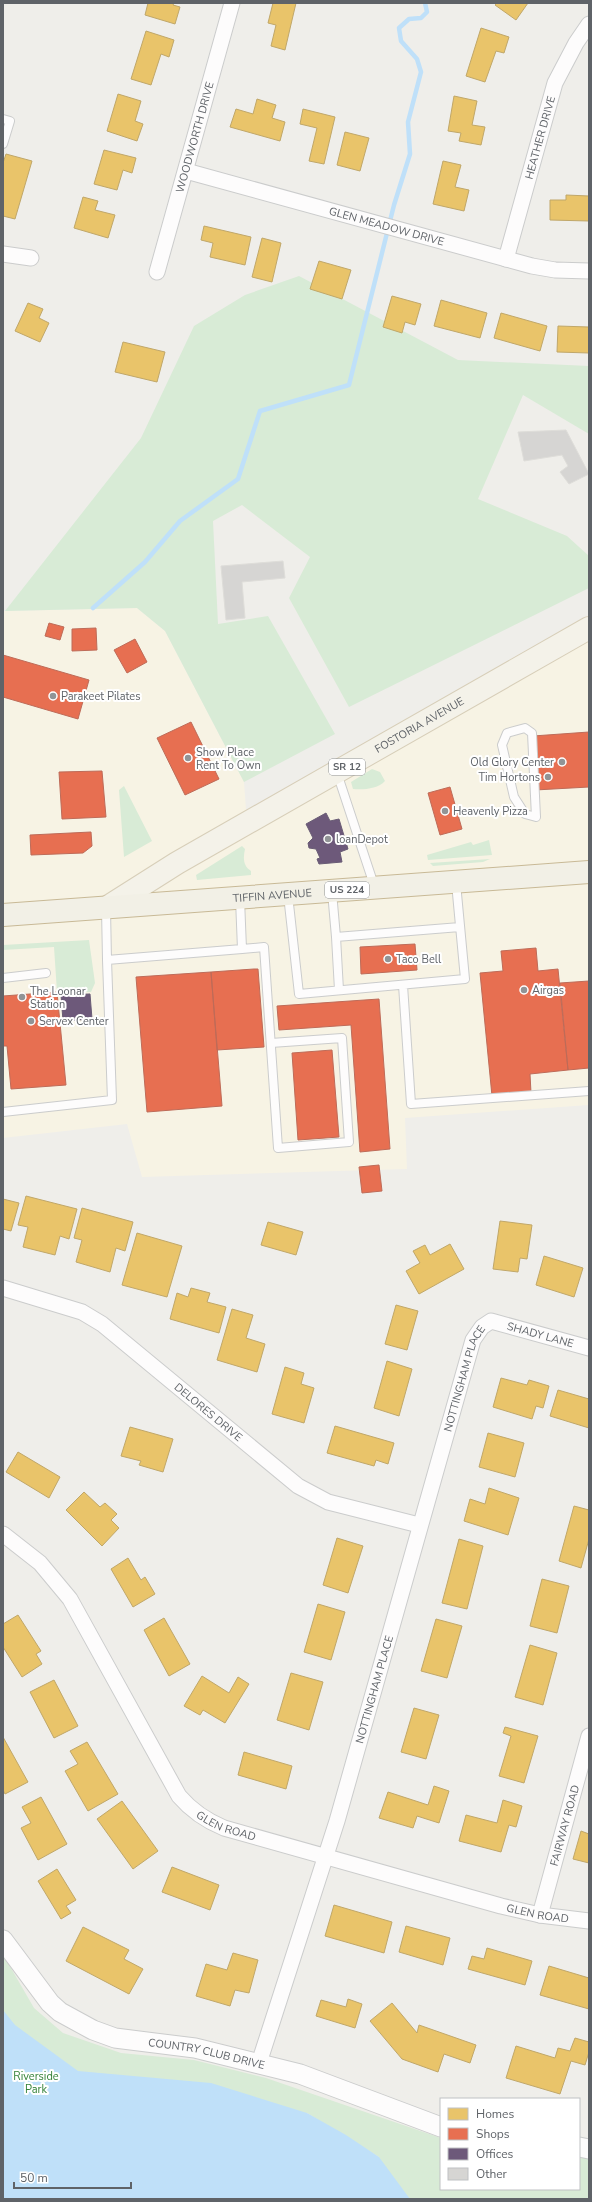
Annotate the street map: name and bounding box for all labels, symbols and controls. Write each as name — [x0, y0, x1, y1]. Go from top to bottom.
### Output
street label: WOODWORTH DRIVE — [172, 80, 217, 194]
street label: HEATHER DRIVE — [521, 94, 559, 181]
street label: GLEN MEADOW DRIVE — [327, 203, 446, 249]
place label: Parakeet Pilates — [61, 689, 141, 704]
marker: Parakeet Pilates — [48, 691, 58, 701]
street label: FOSTORIA AVENUE — [372, 693, 467, 756]
place label: Show Place Rent To Own — [196, 745, 261, 773]
marker: Show Place Rent To Own — [183, 753, 193, 763]
place label: Old Glory Center — [470, 755, 554, 770]
marker: Old Glory Center — [557, 757, 567, 767]
road number: SR 12 — [329, 759, 365, 775]
place label: Tim Hortons — [478, 770, 540, 785]
marker: Tim Hortons — [543, 772, 553, 782]
place label: Heavenly Pizza — [453, 804, 528, 819]
marker: Heavenly Pizza — [440, 806, 450, 816]
place label: loanDepot — [336, 832, 388, 847]
marker: loanDepot — [323, 834, 333, 844]
road number: US 224 — [325, 882, 369, 898]
street label: TIFFIN AVENUE — [232, 885, 312, 906]
place label: Taco Bell — [396, 952, 442, 967]
marker: Taco Bell — [383, 954, 393, 964]
place label: Airgas — [532, 983, 564, 998]
place label: The Loonar Station — [30, 984, 86, 1012]
marker: Airgas — [519, 985, 529, 995]
marker: The Loonar Station — [17, 992, 27, 1002]
place label: Servex Center — [39, 1014, 109, 1029]
marker: Servex Center — [26, 1016, 36, 1026]
street label: SHADY LANE — [505, 1318, 575, 1351]
street label: NOTTINGHAM PLACE — [440, 1322, 489, 1433]
street label: DELORES DRIVE — [171, 1379, 246, 1445]
street label: NOTTINGHAM PLACE — [352, 1634, 397, 1745]
street label: FAIRWAY ROAD — [546, 1783, 583, 1868]
street label: GLEN ROAD — [193, 1807, 258, 1844]
street label: GLEN ROAD — [505, 1900, 570, 1926]
street label: COUNTRY CLUB DRIVE — [147, 2035, 266, 2073]
park label: Riverside Park — [13, 2069, 59, 2097]
legend — [440, 2098, 580, 2190]
text: Homes — [476, 2106, 514, 2122]
text: Shops — [476, 2126, 510, 2142]
text: Offices — [476, 2146, 514, 2162]
scale bar — [14, 2164, 131, 2190]
text: Other — [476, 2166, 508, 2182]
text: 50 m — [20, 2170, 48, 2186]

